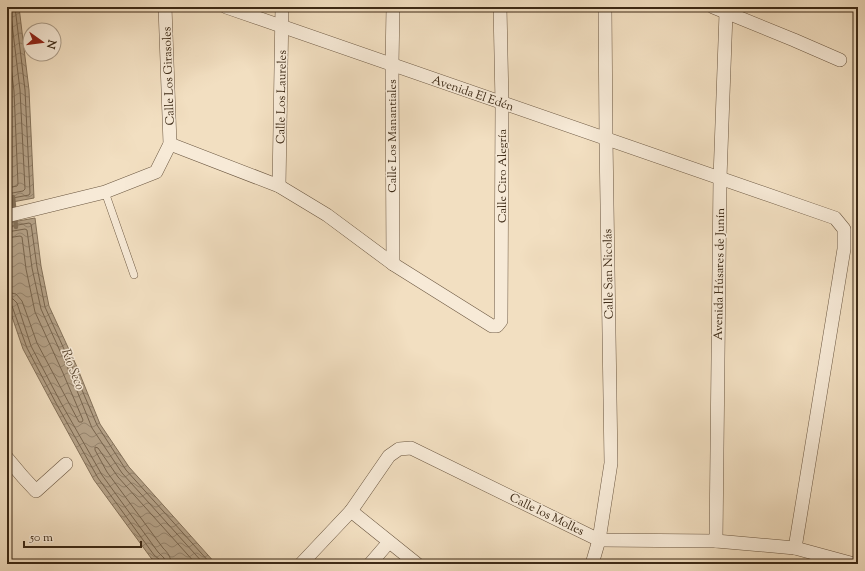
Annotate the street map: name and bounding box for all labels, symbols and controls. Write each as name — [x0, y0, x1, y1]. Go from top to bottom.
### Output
north arrow — [22, 22, 62, 62]
street label: Calle Los Girasoles — [158, 26, 180, 126]
text: N — [42, 37, 60, 51]
street label: Calle Los Laureles — [272, 50, 292, 144]
street label: Avenida El Edén — [429, 71, 516, 116]
street label: Calle Los Manantiales — [384, 79, 402, 193]
street label: Calle Ciro Alegría — [494, 128, 512, 223]
street label: Avenida Húsares de Junín — [710, 208, 730, 340]
street label: Calle San Nicolás — [599, 228, 619, 319]
water label: Río Seco — [56, 347, 88, 393]
street label: Calle los Molles — [506, 489, 587, 541]
scale bar — [24, 523, 141, 549]
text: 50 m — [29, 529, 53, 547]

